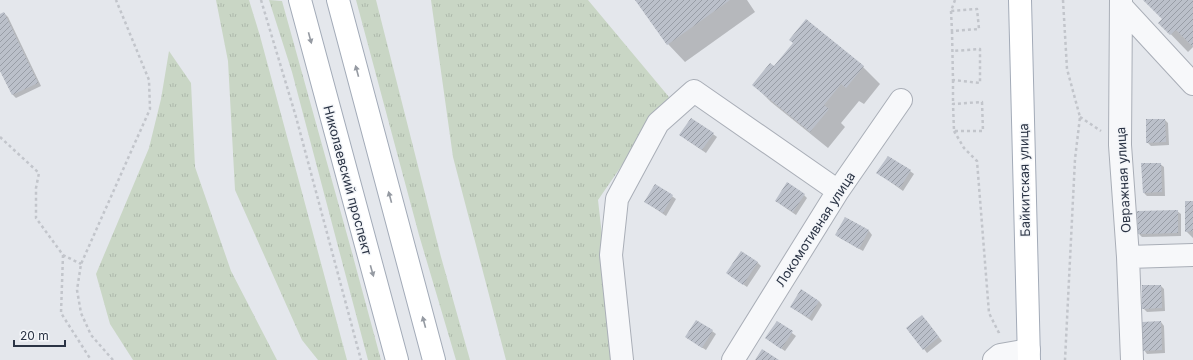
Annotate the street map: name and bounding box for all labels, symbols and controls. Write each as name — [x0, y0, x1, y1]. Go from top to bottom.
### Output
one-way arrow — [307, 32, 313, 44]
one-way arrow — [354, 65, 360, 77]
street label: Николаевский проспект — [320, 103, 376, 257]
street label: Байкитская улица — [1015, 123, 1033, 237]
street label: Овражная улица — [1112, 127, 1134, 233]
street label: Локомотивная улица — [772, 168, 858, 290]
one-way arrow — [387, 190, 393, 203]
one-way arrow — [370, 265, 376, 278]
one-way arrow — [421, 316, 427, 328]
scale bar — [14, 322, 65, 348]
text: 20 m — [20, 328, 49, 343]

